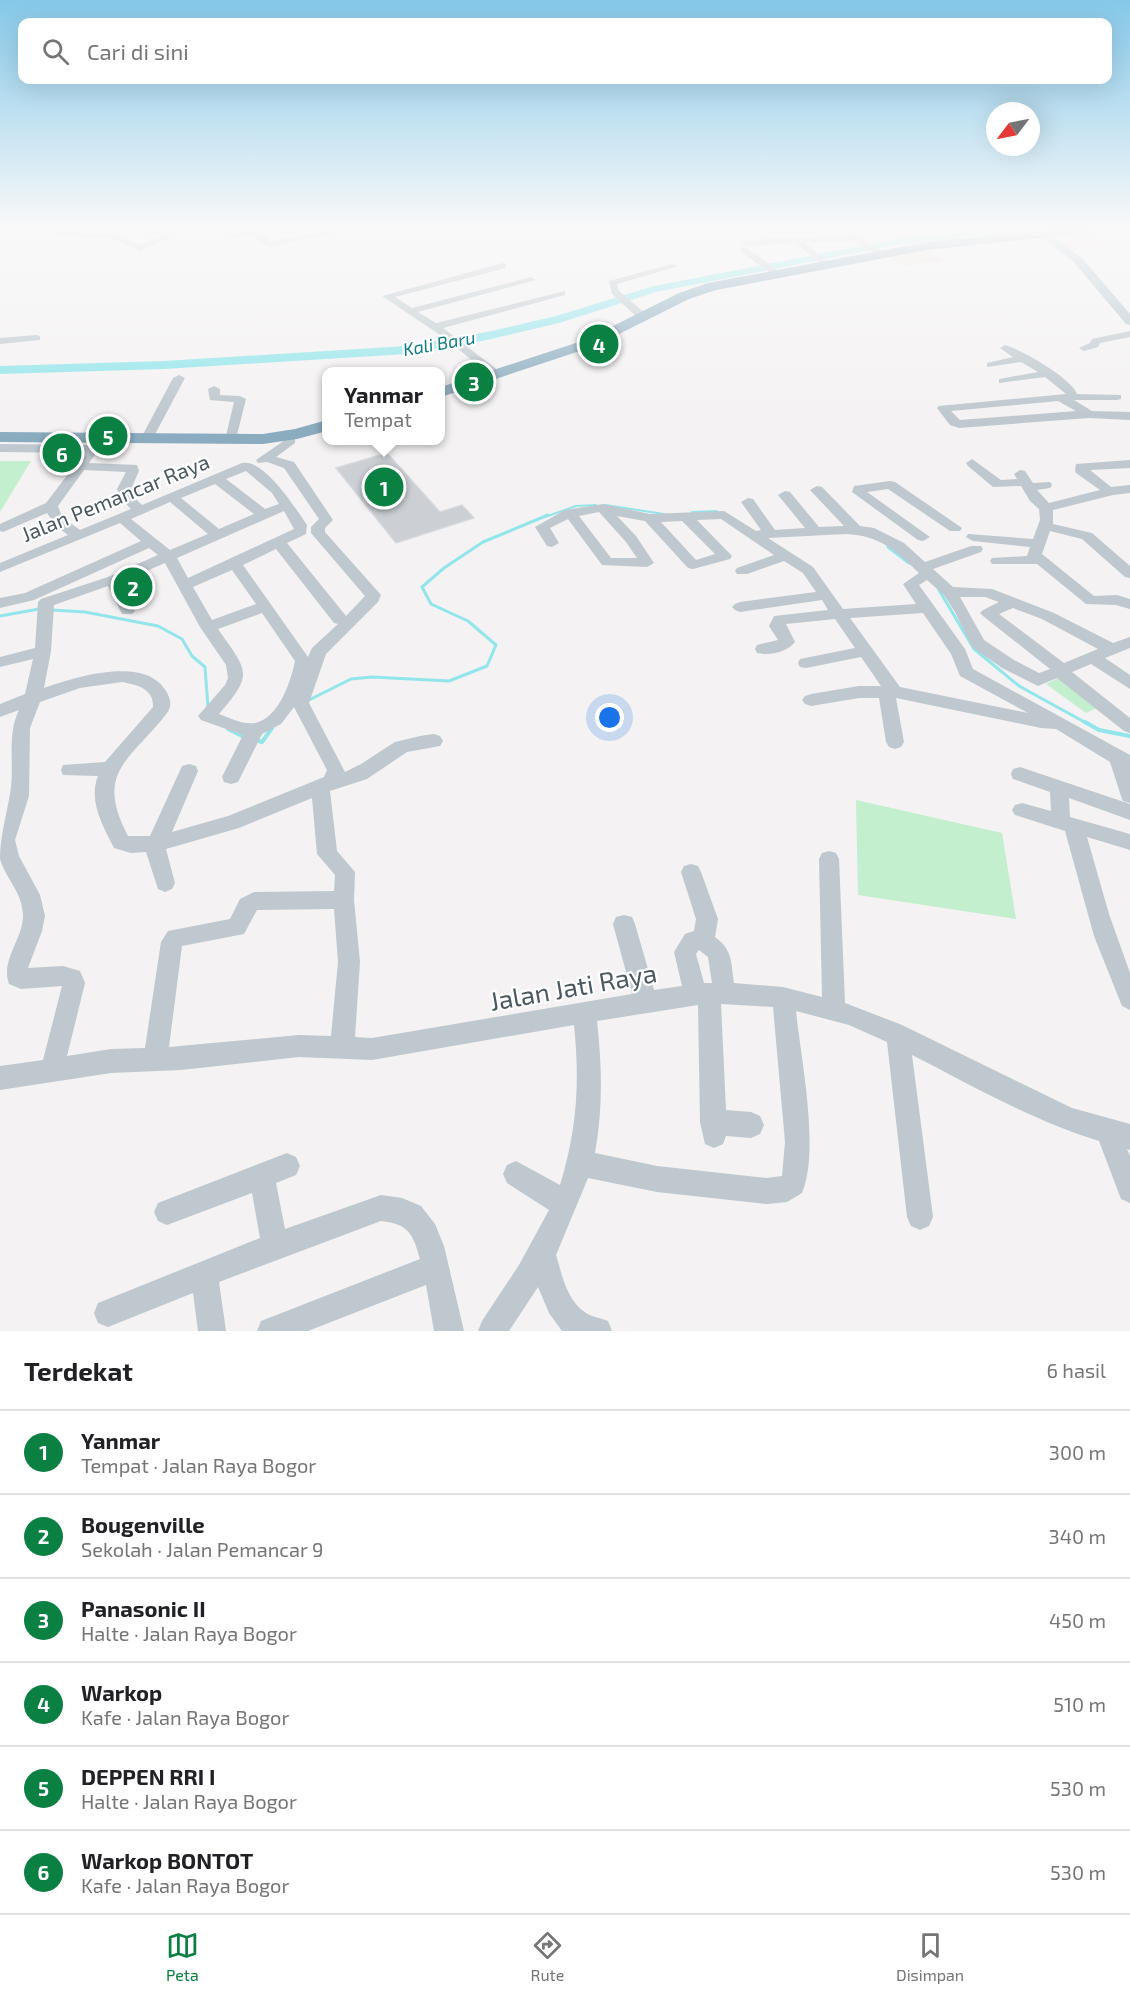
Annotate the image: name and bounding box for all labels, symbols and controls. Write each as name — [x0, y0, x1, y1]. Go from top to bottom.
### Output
search box — [18, 18, 1112, 84]
icon: search — [39, 35, 72, 68]
text: Cari di sini — [87, 38, 189, 64]
north arrow — [986, 102, 1040, 156]
pin: 4 — [580, 322, 618, 366]
water label: Kali Baru — [401, 326, 477, 360]
pin: 3 — [454, 360, 494, 404]
popup — [322, 367, 445, 445]
text: Yanmar — [344, 381, 423, 407]
text: Tempat — [344, 407, 412, 431]
pin: 5 — [88, 414, 128, 458]
pin: 6 — [42, 430, 82, 476]
street label: Jalan Pemancar Raya — [17, 448, 213, 546]
pin: 1 — [364, 464, 404, 510]
pin: 2 — [114, 564, 152, 610]
your location — [595, 703, 624, 732]
street label: Jalan Jati Raya — [487, 956, 659, 1016]
text: Terdekat — [24, 1355, 133, 1386]
text: 6 hasil — [1046, 1358, 1106, 1382]
text: Yanmar — [81, 1427, 160, 1453]
text: 1 — [39, 1440, 48, 1464]
text: 300 m — [1049, 1440, 1106, 1464]
text: Tempat · Jalan Raya Bogor — [81, 1453, 316, 1477]
text: Bougenville — [81, 1511, 205, 1537]
text: 2 — [38, 1524, 49, 1548]
text: 340 m — [1049, 1524, 1106, 1548]
text: Sekolah · Jalan Pemancar 9 — [81, 1537, 324, 1561]
text: Panasonic II — [81, 1595, 206, 1621]
text: 3 — [38, 1608, 49, 1632]
text: 450 m — [1049, 1608, 1106, 1632]
text: Halte · Jalan Raya Bogor — [81, 1621, 297, 1645]
text: Warkop — [81, 1679, 162, 1705]
text: 4 — [37, 1692, 50, 1716]
text: 510 m — [1053, 1692, 1106, 1716]
text: Kafe · Jalan Raya Bogor — [81, 1705, 289, 1729]
text: DEPPEN RRI I — [81, 1763, 215, 1789]
text: 5 — [38, 1776, 49, 1800]
text: 530 m — [1050, 1776, 1106, 1800]
text: Halte · Jalan Raya Bogor — [81, 1789, 297, 1813]
text: Warkop BONTOT — [81, 1847, 253, 1873]
text: 6 — [38, 1860, 49, 1884]
text: 530 m — [1050, 1860, 1106, 1884]
text: Kafe · Jalan Raya Bogor — [81, 1873, 289, 1897]
tab: Peta — [166, 1929, 199, 1984]
tab: Rute — [531, 1929, 564, 1984]
tab: Disimpan — [896, 1929, 964, 1984]

